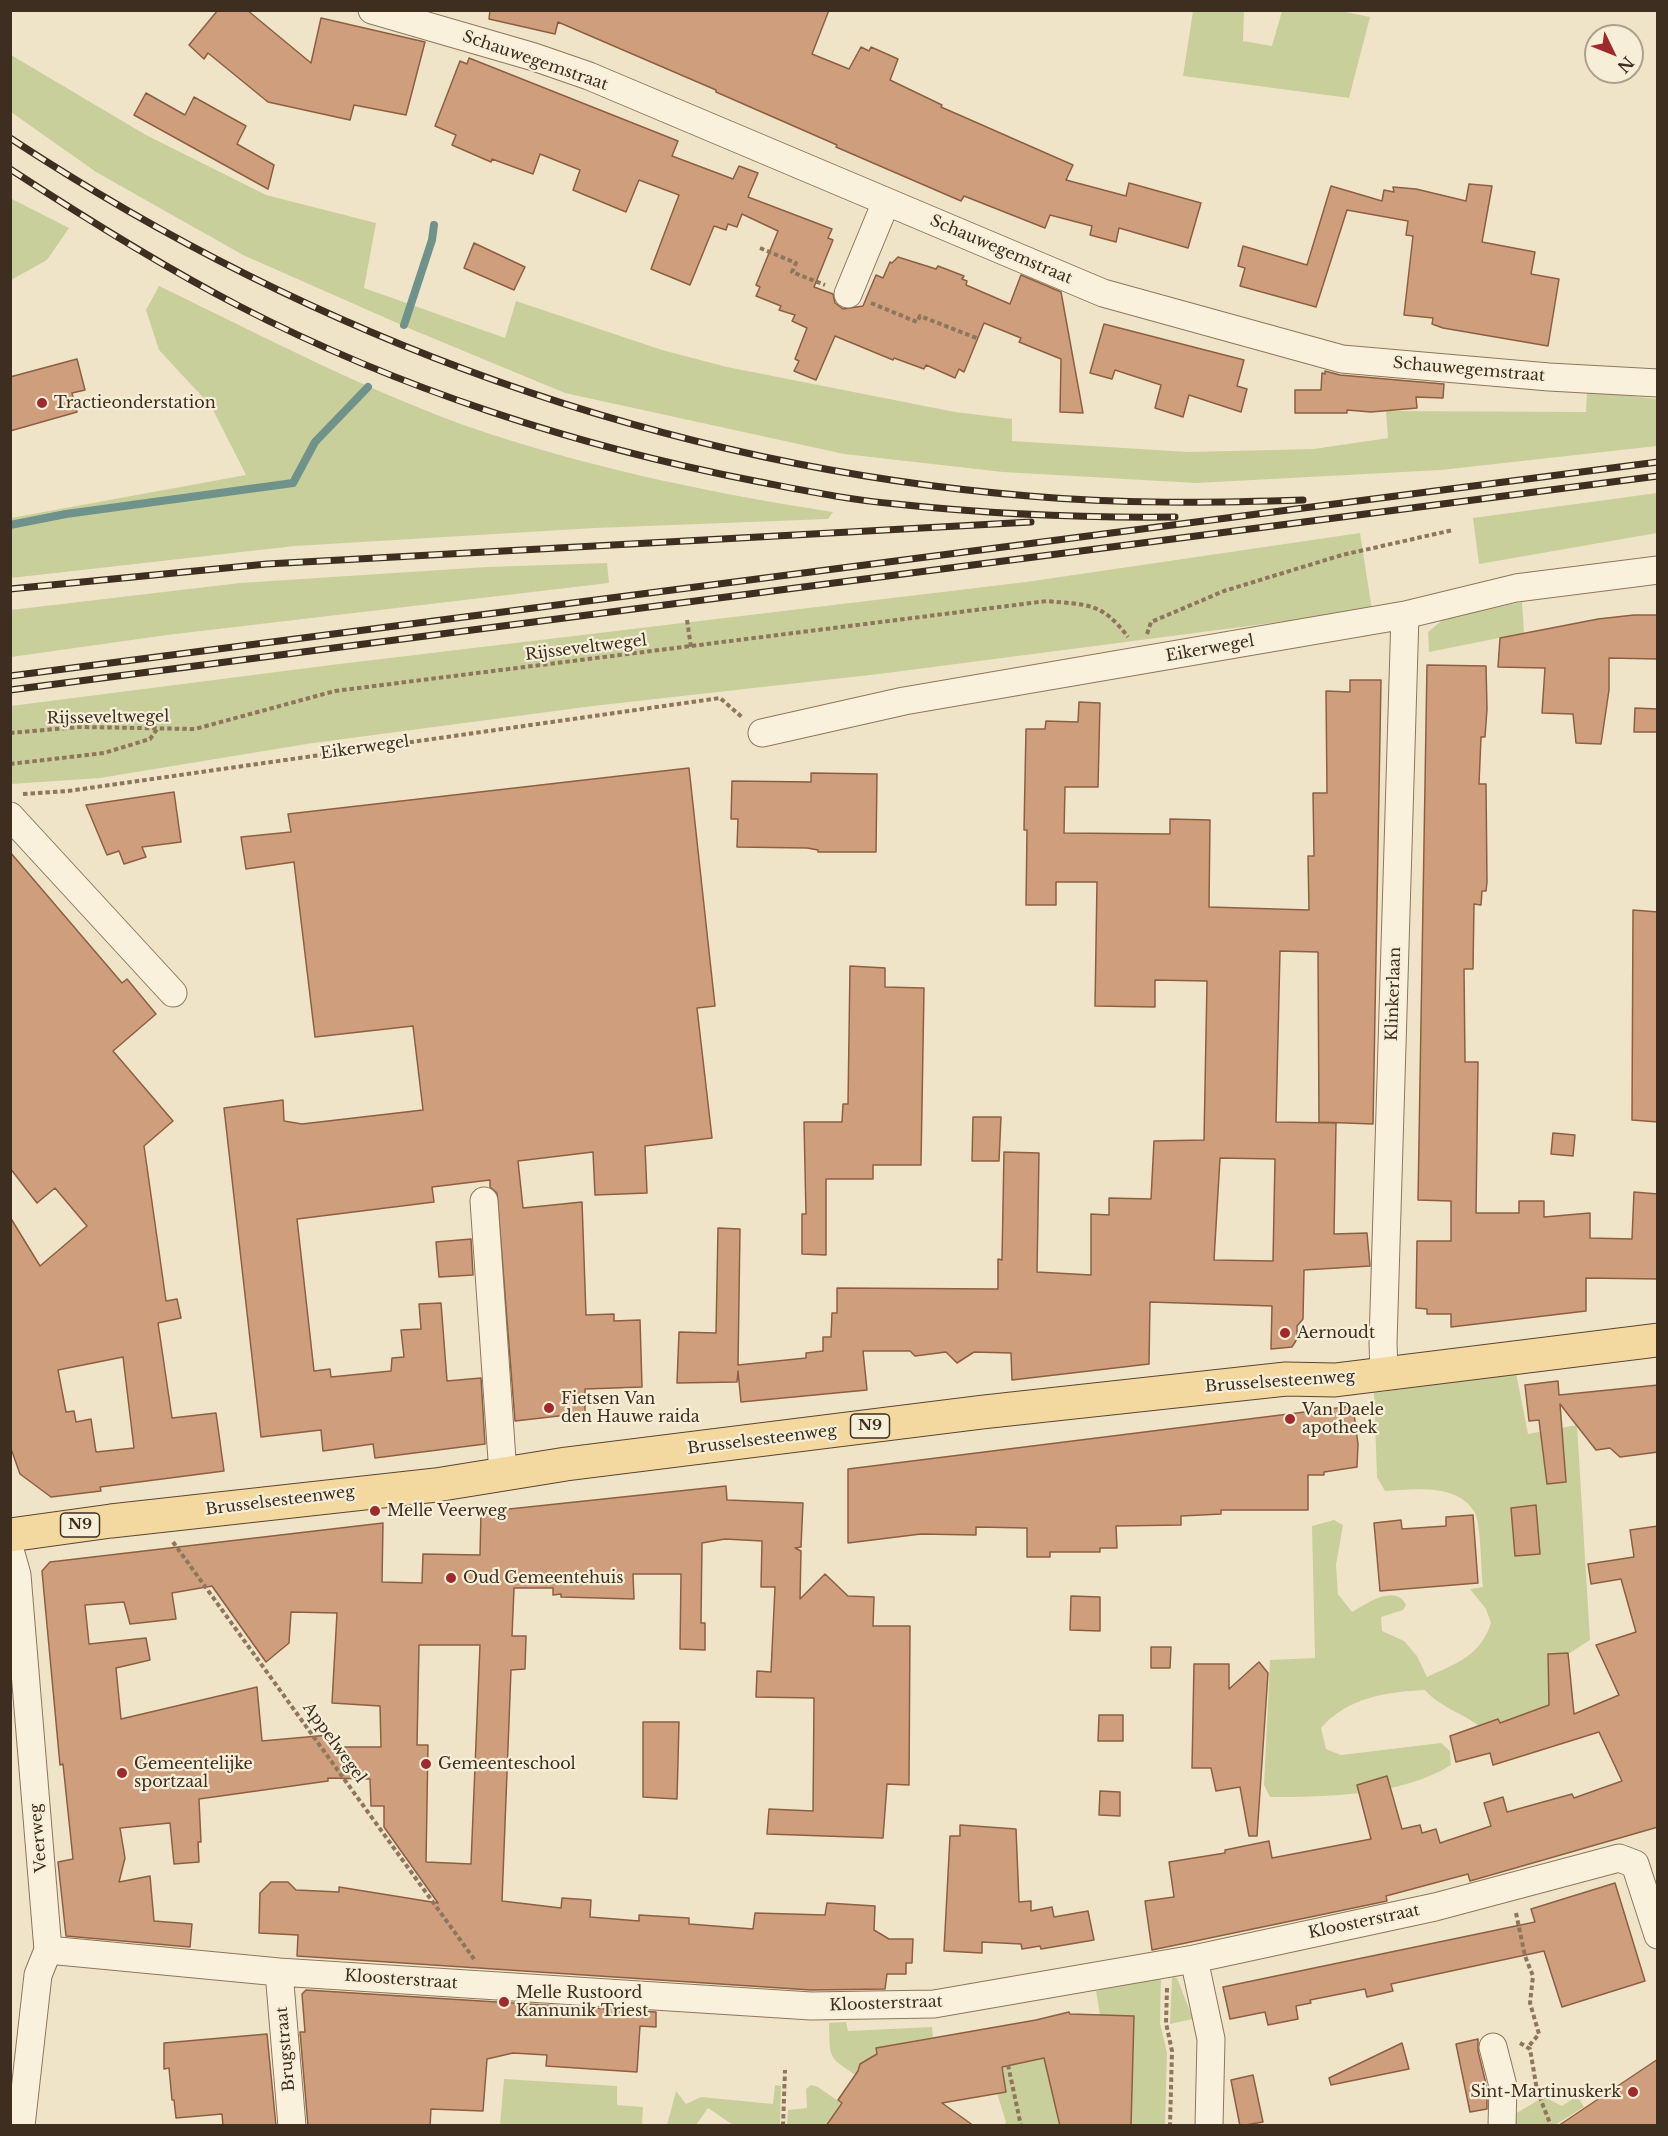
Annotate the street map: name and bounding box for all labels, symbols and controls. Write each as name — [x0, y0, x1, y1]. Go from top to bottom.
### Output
north arrow — [1584, 24, 1644, 84]
street label: Schauwegemstraat — [460, 27, 610, 95]
text: N — [1613, 53, 1638, 77]
street label: Schauwegemstraat — [927, 211, 1075, 289]
street label: Schauwegemstraat — [1392, 354, 1546, 386]
place label: Tractieonderstation — [54, 393, 216, 413]
marker: Tractieonderstation — [35, 396, 49, 410]
street label: Rijsseveltwegel — [524, 631, 648, 665]
street label: Eikerwegel — [1164, 632, 1256, 666]
street label: Rijsseveltwegel — [47, 707, 169, 729]
street label: Eikerwegel — [319, 732, 411, 764]
street label: Klinkerlaan — [1383, 947, 1405, 1041]
place label: Aernoudt — [1297, 1323, 1375, 1343]
marker: Aernoudt — [1278, 1326, 1292, 1340]
street label: Brusselsesteenweg — [1204, 1367, 1356, 1397]
place label: Fietsen Van den Hauwe raida — [561, 1389, 700, 1427]
place label: Van Daele apotheek — [1302, 1400, 1384, 1438]
marker: Fietsen Van den Hauwe raida — [542, 1401, 556, 1415]
marker: Van Daele apotheek — [1283, 1412, 1297, 1426]
road number: N9 — [850, 1414, 890, 1438]
street label: Brusselsesteenweg — [686, 1421, 838, 1459]
street label: Brusselsesteenweg — [204, 1482, 356, 1520]
place label: Melle Veerweg — [387, 1501, 507, 1521]
marker: Melle Veerweg — [368, 1504, 382, 1518]
road number: N9 — [60, 1513, 100, 1537]
place label: Oud Gemeentehuis — [463, 1568, 624, 1588]
marker: Oud Gemeentehuis — [444, 1571, 458, 1585]
street label: Appelwegel — [298, 1699, 370, 1787]
place label: Gemeentelijke sportzaal — [134, 1754, 253, 1792]
place label: Gemeenteschool — [438, 1754, 576, 1774]
marker: Gemeenteschool — [419, 1757, 433, 1771]
marker: Gemeentelijke sportzaal — [115, 1766, 129, 1780]
street label: Veerweg — [26, 1803, 52, 1873]
street label: Kloosterstraat — [1307, 1901, 1421, 1943]
street label: Kloosterstraat — [344, 1966, 458, 1994]
place label: Melle Rustoord Kannunik Triest — [516, 1983, 648, 2021]
street label: Kloosterstraat — [829, 1992, 943, 2016]
marker: Melle Rustoord Kannunik Triest — [497, 1995, 511, 2009]
street label: Brugstraat — [273, 2006, 299, 2092]
place label: Sint-Martinuskerk — [1471, 2082, 1621, 2102]
marker: Sint-Martinuskerk — [1626, 2085, 1640, 2099]

